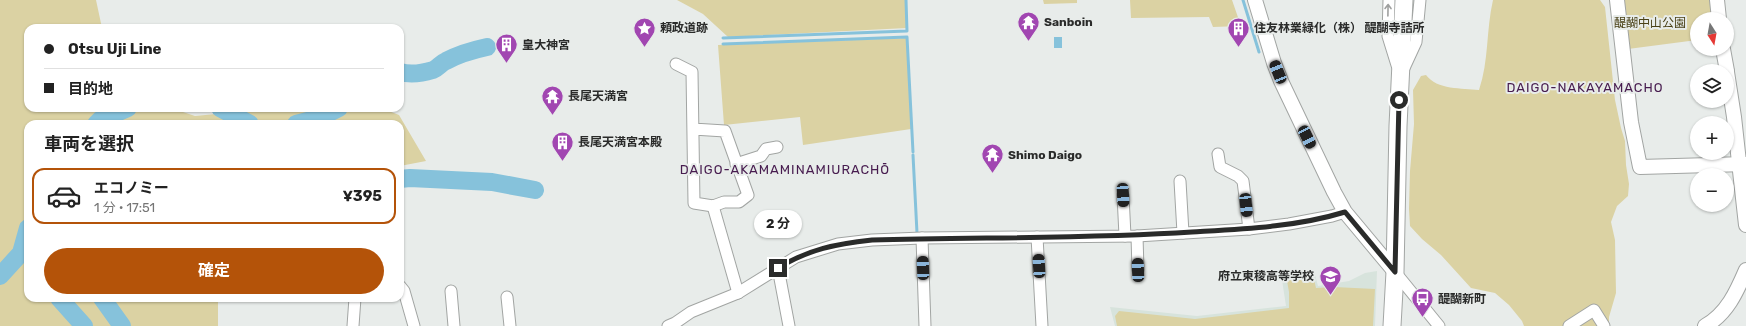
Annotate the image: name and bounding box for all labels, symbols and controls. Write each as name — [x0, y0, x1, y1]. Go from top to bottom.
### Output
one-way arrow — [1384, 4, 1392, 17]
temple icon: Sanboin — [1016, 9, 1042, 42]
north arrow — [1690, 12, 1734, 56]
map controls — [1690, 12, 1734, 212]
place icon: 頼政道跡 — [631, 15, 657, 48]
place label: Sanboin — [1044, 15, 1093, 29]
building icon: 住友林業緑化（株） 醍醐寺詰所 — [1226, 15, 1252, 48]
park label: 醍醐中山公園 — [1614, 16, 1686, 30]
place label: 頼政道跡 — [660, 21, 708, 35]
place label: 住友林業緑化（株） 醍醐寺詰所 — [1254, 21, 1425, 35]
building icon: 皇大神宮 — [494, 32, 520, 65]
place label: 皇大神宮 — [522, 38, 570, 52]
text: Otsu Uji Line — [68, 40, 162, 58]
car — [1268, 59, 1288, 85]
button: layers — [1690, 64, 1734, 108]
text: 目的地 — [68, 80, 113, 98]
district label: DAIGO-NAKAYAMACHO — [1506, 80, 1664, 95]
temple icon: 長尾天満宮 — [539, 83, 565, 116]
place label: 長尾天満宮 — [568, 89, 628, 103]
route start — [1390, 91, 1408, 109]
button: + — [1690, 116, 1734, 160]
car — [1296, 124, 1318, 150]
building icon: 長尾天満宮本殿 — [550, 129, 576, 162]
text: 車両を選択 — [44, 133, 134, 155]
place label: 長尾天満宮本殿 — [578, 135, 662, 149]
temple icon: Shimo Daigo — [979, 142, 1005, 175]
place label: Shimo Daigo — [1008, 148, 1082, 162]
district label: DAIGO-AKAMAMINAMIURACHŌ — [680, 162, 890, 177]
button: − — [1690, 168, 1734, 212]
icon: car — [46, 178, 82, 214]
text: エコノミー — [94, 179, 169, 197]
car — [1116, 183, 1130, 207]
text: ¥395 — [342, 187, 382, 205]
car — [1239, 192, 1253, 218]
text: 1 分 · 17:51 — [94, 200, 155, 215]
callout: 2 分 — [754, 210, 802, 238]
text: 2 分 — [766, 216, 790, 231]
button: 確定 — [44, 248, 384, 294]
car — [1032, 254, 1046, 278]
car — [917, 256, 929, 280]
car — [1132, 258, 1144, 282]
route end — [769, 259, 787, 277]
school or university icon: 府立東稜高等学校 — [1317, 263, 1343, 296]
place label: 府立東稜高等学校 — [1218, 269, 1314, 283]
bus stop icon: 醍醐新町 — [1409, 286, 1435, 319]
place label: 醍醐新町 — [1438, 292, 1486, 306]

